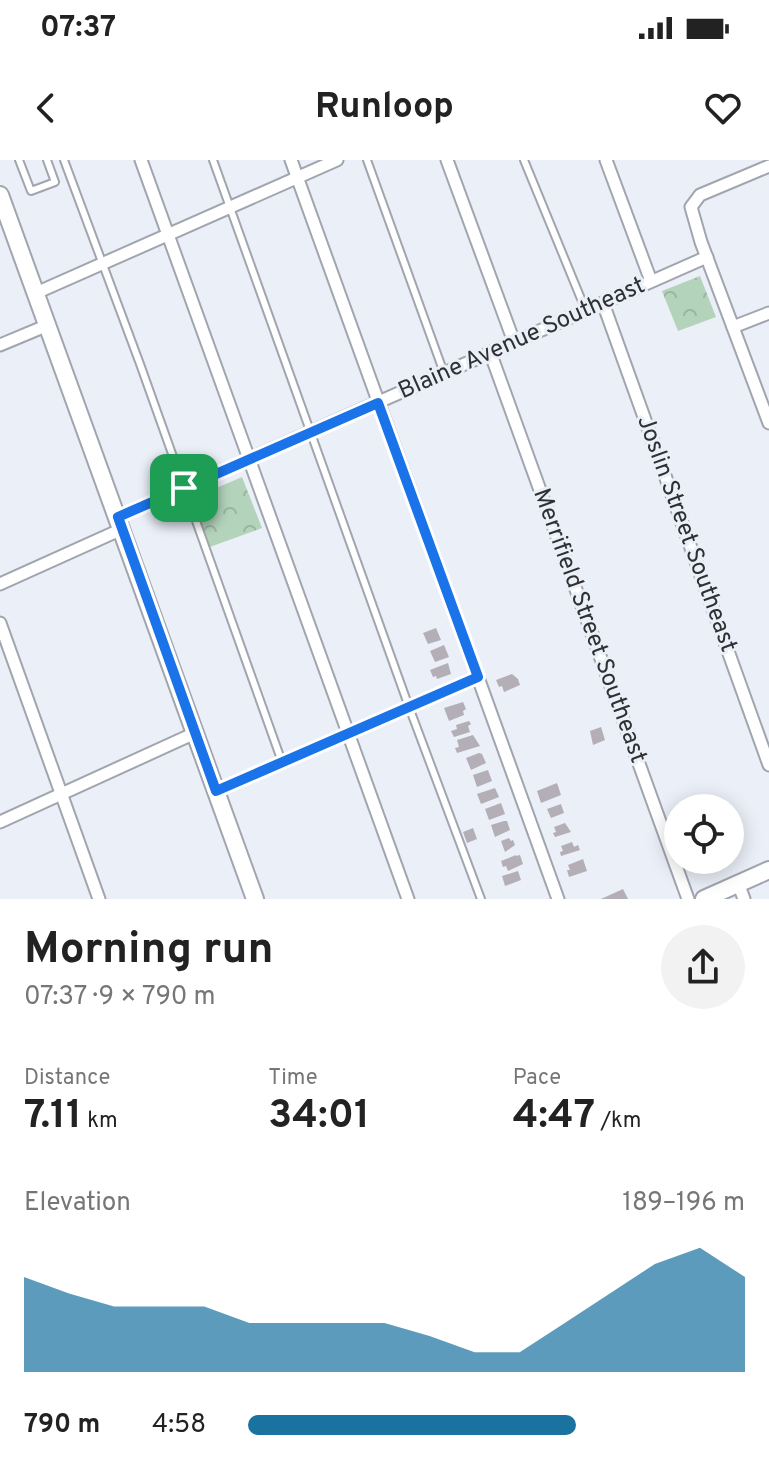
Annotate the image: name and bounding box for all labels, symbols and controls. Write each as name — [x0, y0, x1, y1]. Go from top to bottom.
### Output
text: 07:37 — [40, 10, 116, 47]
text: Runloop — [315, 85, 454, 131]
icon: back — [24, 86, 68, 130]
icon: heart — [701, 86, 745, 130]
street label: Blaine Avenue Southeast — [394, 271, 650, 407]
street label: Joslin Street Southeast — [629, 412, 743, 656]
pin — [150, 454, 218, 522]
icon: arrive — [162, 466, 206, 510]
street label: Merrifield Street Southeast — [525, 485, 653, 767]
map controls — [664, 794, 744, 874]
button: locate — [664, 794, 744, 874]
text: Morning run — [24, 923, 274, 979]
button: share — [661, 925, 745, 1009]
text: 07:37 · 9 × 790 m — [24, 981, 216, 1014]
text: Distance — [24, 1065, 110, 1092]
text: Time — [268, 1065, 318, 1092]
text: Pace — [513, 1065, 561, 1092]
text: 7.11 — [24, 1092, 82, 1142]
text: 34:01 — [268, 1092, 370, 1142]
text: 4:47 — [513, 1092, 595, 1142]
text: km — [82, 1108, 118, 1135]
text: /km — [595, 1108, 641, 1135]
text: Elevation — [24, 1187, 131, 1220]
text: 189–196 m — [622, 1187, 745, 1220]
text: 790 m — [24, 1409, 100, 1442]
text: 4:58 — [152, 1409, 206, 1442]

